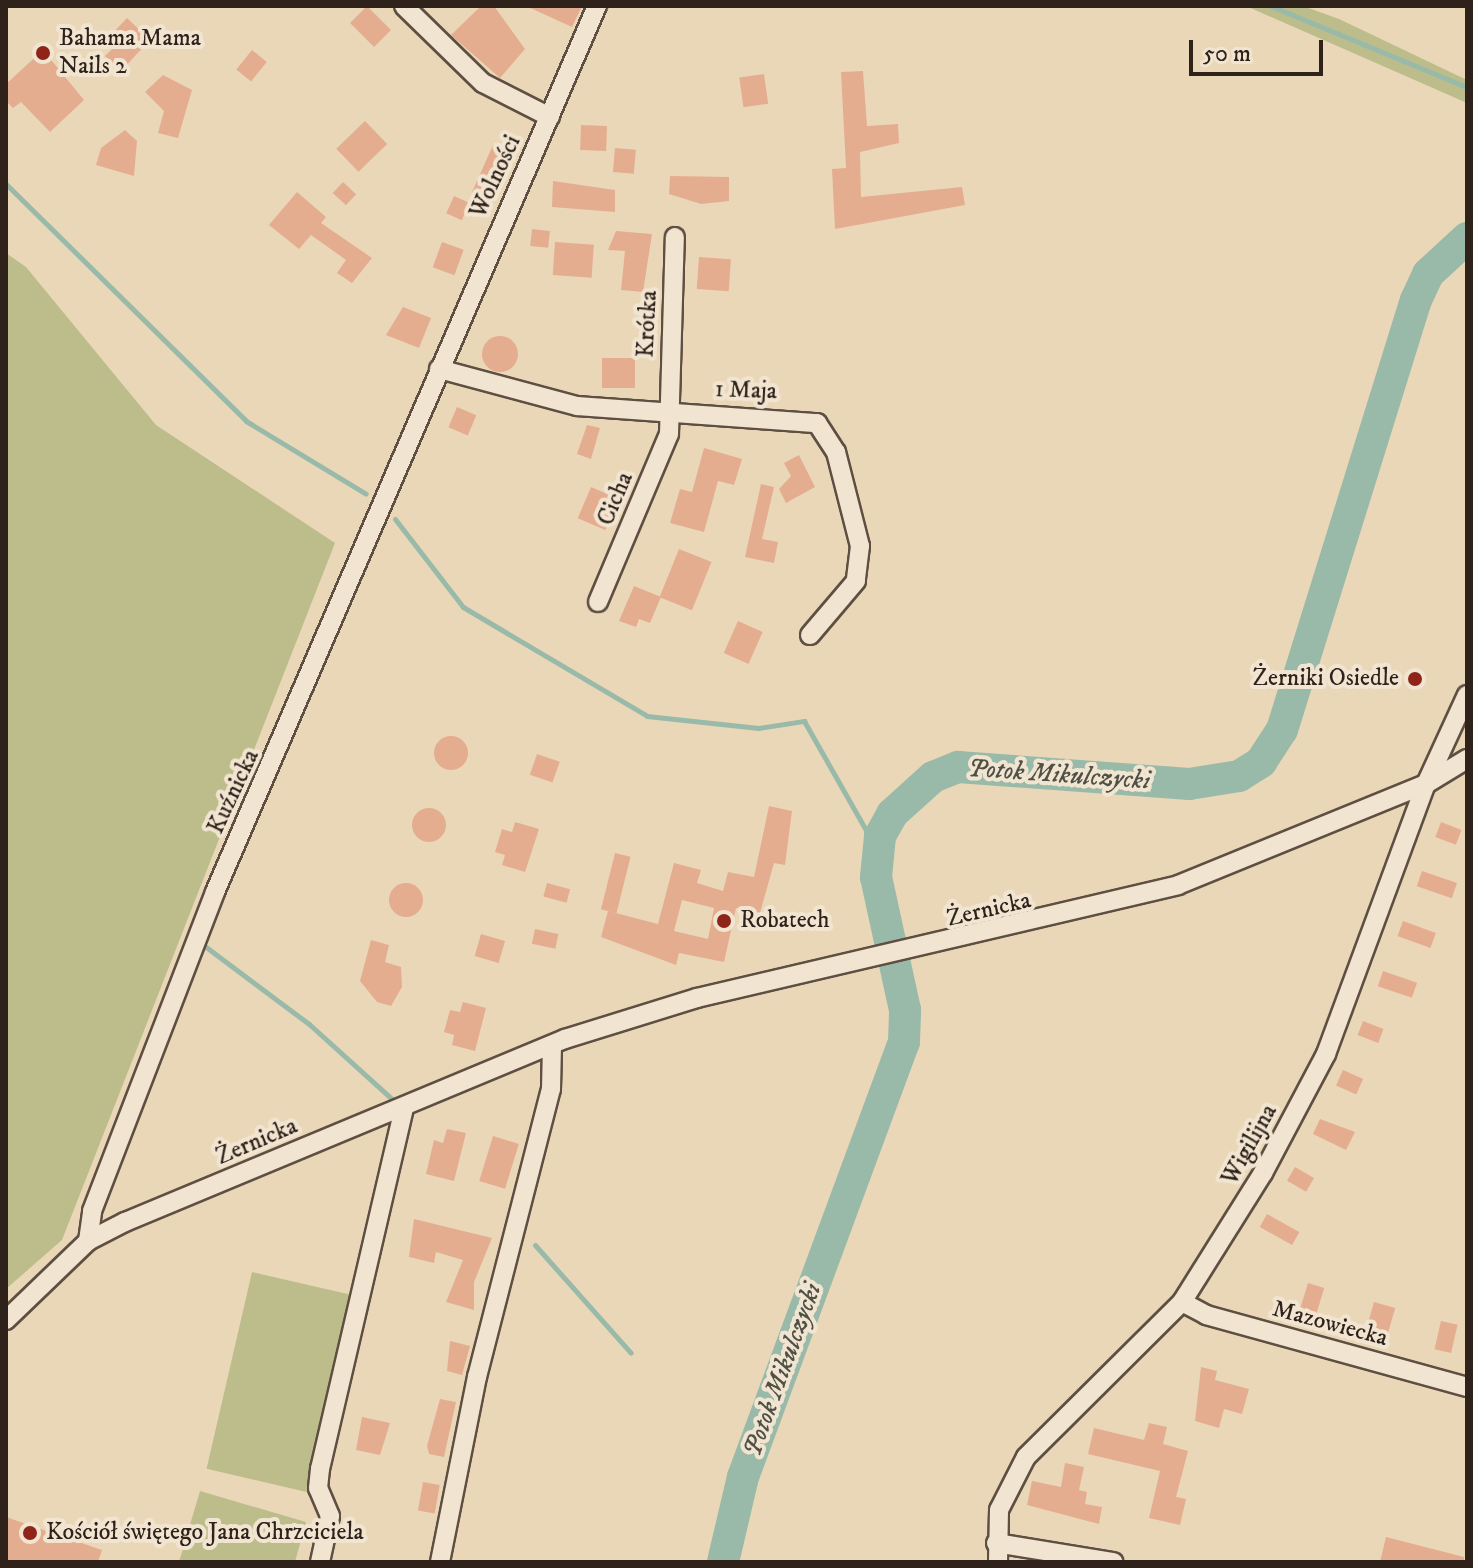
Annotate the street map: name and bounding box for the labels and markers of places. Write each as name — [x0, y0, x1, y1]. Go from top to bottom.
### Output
place label: Bahama Mama Nails 2 — [59, 25, 201, 81]
marker: Bahama Mama Nails 2 — [34, 44, 52, 62]
place label: Żerniki Osiedle — [1253, 665, 1399, 693]
marker: Żerniki Osiedle — [1406, 670, 1424, 688]
place label: Robatech — [740, 907, 830, 935]
marker: Robatech — [715, 912, 733, 930]
place label: Kościół świętego Jana Chrzciciela — [46, 1519, 364, 1547]
marker: Kościół świętego Jana Chrzciciela — [21, 1524, 39, 1542]

